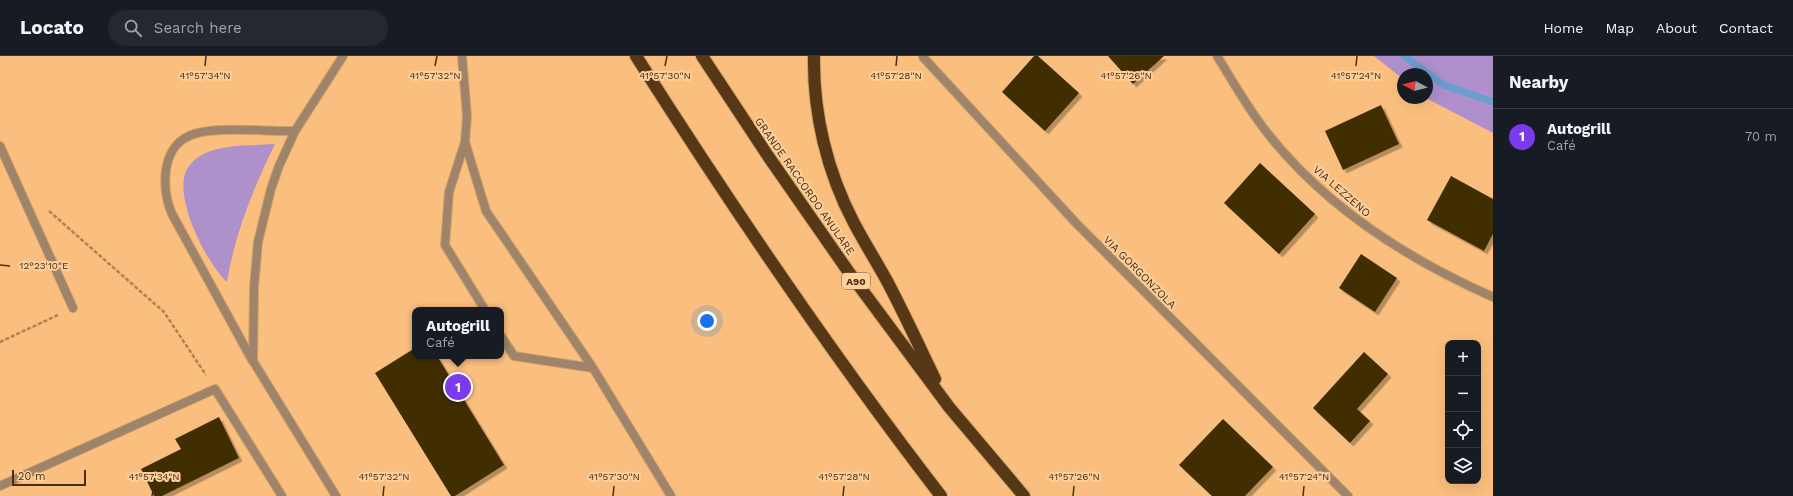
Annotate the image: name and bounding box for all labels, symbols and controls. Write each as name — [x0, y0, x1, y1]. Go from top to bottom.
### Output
search box — [108, 10, 388, 46]
text: Locato — [20, 16, 84, 39]
icon: search — [122, 17, 144, 39]
text: Search here — [154, 19, 242, 37]
text: Home — [1543, 20, 1583, 36]
text: Map — [1605, 20, 1634, 36]
text: About — [1656, 20, 1697, 36]
text: Contact — [1719, 20, 1773, 36]
north arrow — [1397, 68, 1433, 104]
text: 41°57'34"N — [179, 70, 231, 81]
text: 41°57'32"N — [409, 70, 461, 81]
text: 41°57'30"N — [639, 70, 691, 81]
text: 41°57'28"N — [870, 70, 922, 81]
text: 41°57'26"N — [1100, 70, 1152, 81]
text: 41°57'24"N — [1331, 70, 1381, 81]
text: Nearby — [1509, 72, 1568, 92]
street label: GRANDE RACCORDO ANULARE — [752, 115, 857, 258]
text: Autogrill — [1547, 120, 1611, 138]
text: 1 — [1519, 129, 1525, 144]
text: 70 m — [1745, 129, 1777, 144]
text: Café — [1547, 138, 1576, 153]
street label: VIA LEZZENO — [1310, 163, 1373, 220]
street label: VIA GORGONZOLA — [1101, 233, 1179, 311]
text: 12°23'10"E — [20, 260, 68, 271]
road number: A90 — [842, 273, 870, 289]
popup — [412, 307, 504, 359]
your location — [697, 311, 717, 331]
text: Autogrill — [426, 317, 490, 335]
text: Café — [426, 335, 455, 350]
map controls — [1445, 340, 1481, 484]
button: + — [1445, 340, 1481, 376]
pin: 1 — [445, 372, 471, 402]
button: − — [1445, 376, 1481, 412]
button: locate — [1445, 412, 1481, 448]
button: layers — [1445, 448, 1481, 484]
scale bar — [12, 468, 86, 487]
text: 20 m — [18, 470, 46, 483]
text: 41°57'34"N — [128, 471, 180, 482]
text: 41°57'32"N — [358, 471, 410, 482]
text: 41°57'30"N — [588, 471, 640, 482]
text: 41°57'28"N — [818, 471, 870, 482]
text: 41°57'26"N — [1048, 471, 1100, 482]
text: 41°57'24"N — [1279, 471, 1329, 482]

